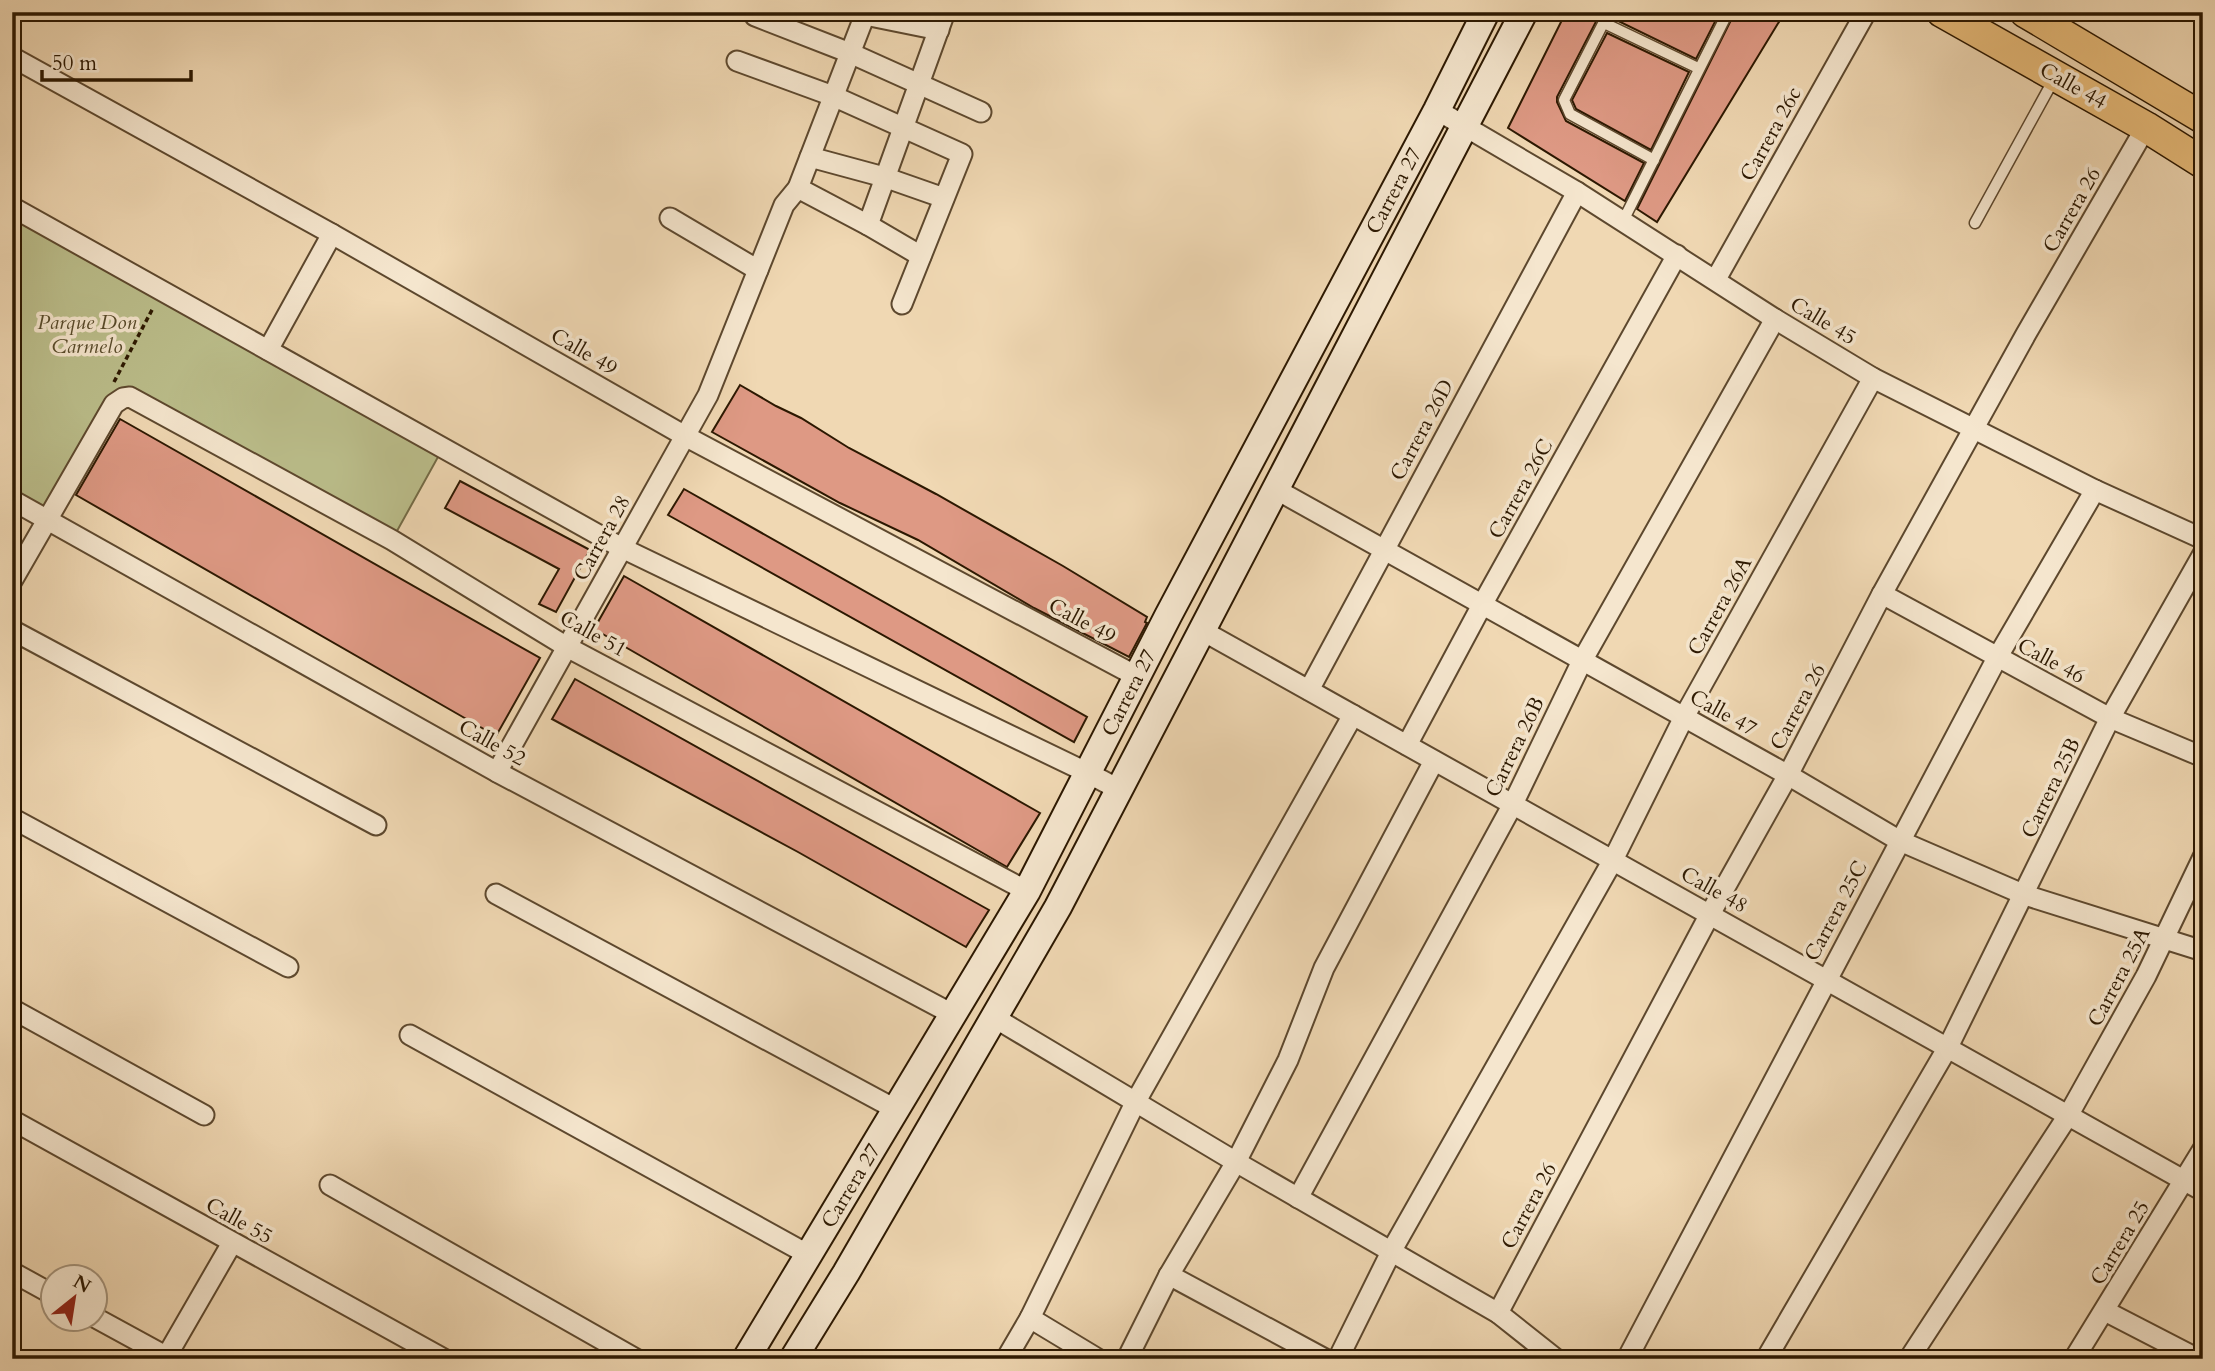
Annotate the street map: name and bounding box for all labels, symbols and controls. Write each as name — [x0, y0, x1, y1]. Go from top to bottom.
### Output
scale bar — [42, 38, 191, 82]
text: 50 m — [52, 49, 97, 78]
street label: Calle 44 — [2034, 56, 2112, 116]
street label: Carrera 26c — [1733, 82, 1809, 186]
street label: Carrera 27 — [1359, 143, 1429, 239]
street label: Carrera 26 — [2036, 162, 2108, 258]
street label: Calle 45 — [1784, 290, 1862, 352]
park label: Parque Don Carmelo — [37, 308, 137, 361]
street label: Calle 49 — [545, 321, 623, 383]
street label: Carrera 26D — [1383, 374, 1461, 486]
street label: Carrera 26C — [1482, 434, 1560, 544]
street label: Carrera 28 — [567, 490, 637, 586]
street label: Carrera 26A — [1681, 551, 1759, 661]
street label: Calle 49 — [1043, 591, 1121, 651]
street label: Calle 51 — [554, 604, 632, 664]
street label: Calle 46 — [2012, 631, 2090, 691]
street label: Carrera 27 — [1095, 644, 1163, 741]
street label: Carrera 26 — [1763, 659, 1833, 755]
street label: Calle 47 — [1684, 683, 1762, 743]
street label: Carrera 26B — [1478, 692, 1552, 802]
street label: Calle 52 — [453, 713, 531, 773]
street label: Carrera 25B — [2014, 733, 2088, 843]
street label: Carrera 25C — [1797, 856, 1875, 966]
street label: Calle 48 — [1675, 860, 1753, 920]
street label: Carrera 25A — [2081, 922, 2157, 1032]
street label: Carrera 27 — [814, 1138, 888, 1234]
street label: Carrera 26 — [1494, 1158, 1564, 1254]
street label: Calle 55 — [200, 1191, 278, 1251]
street label: Carrera 25 — [2083, 1195, 2157, 1291]
north arrow — [38, 1262, 108, 1332]
text: N — [68, 1269, 96, 1300]

